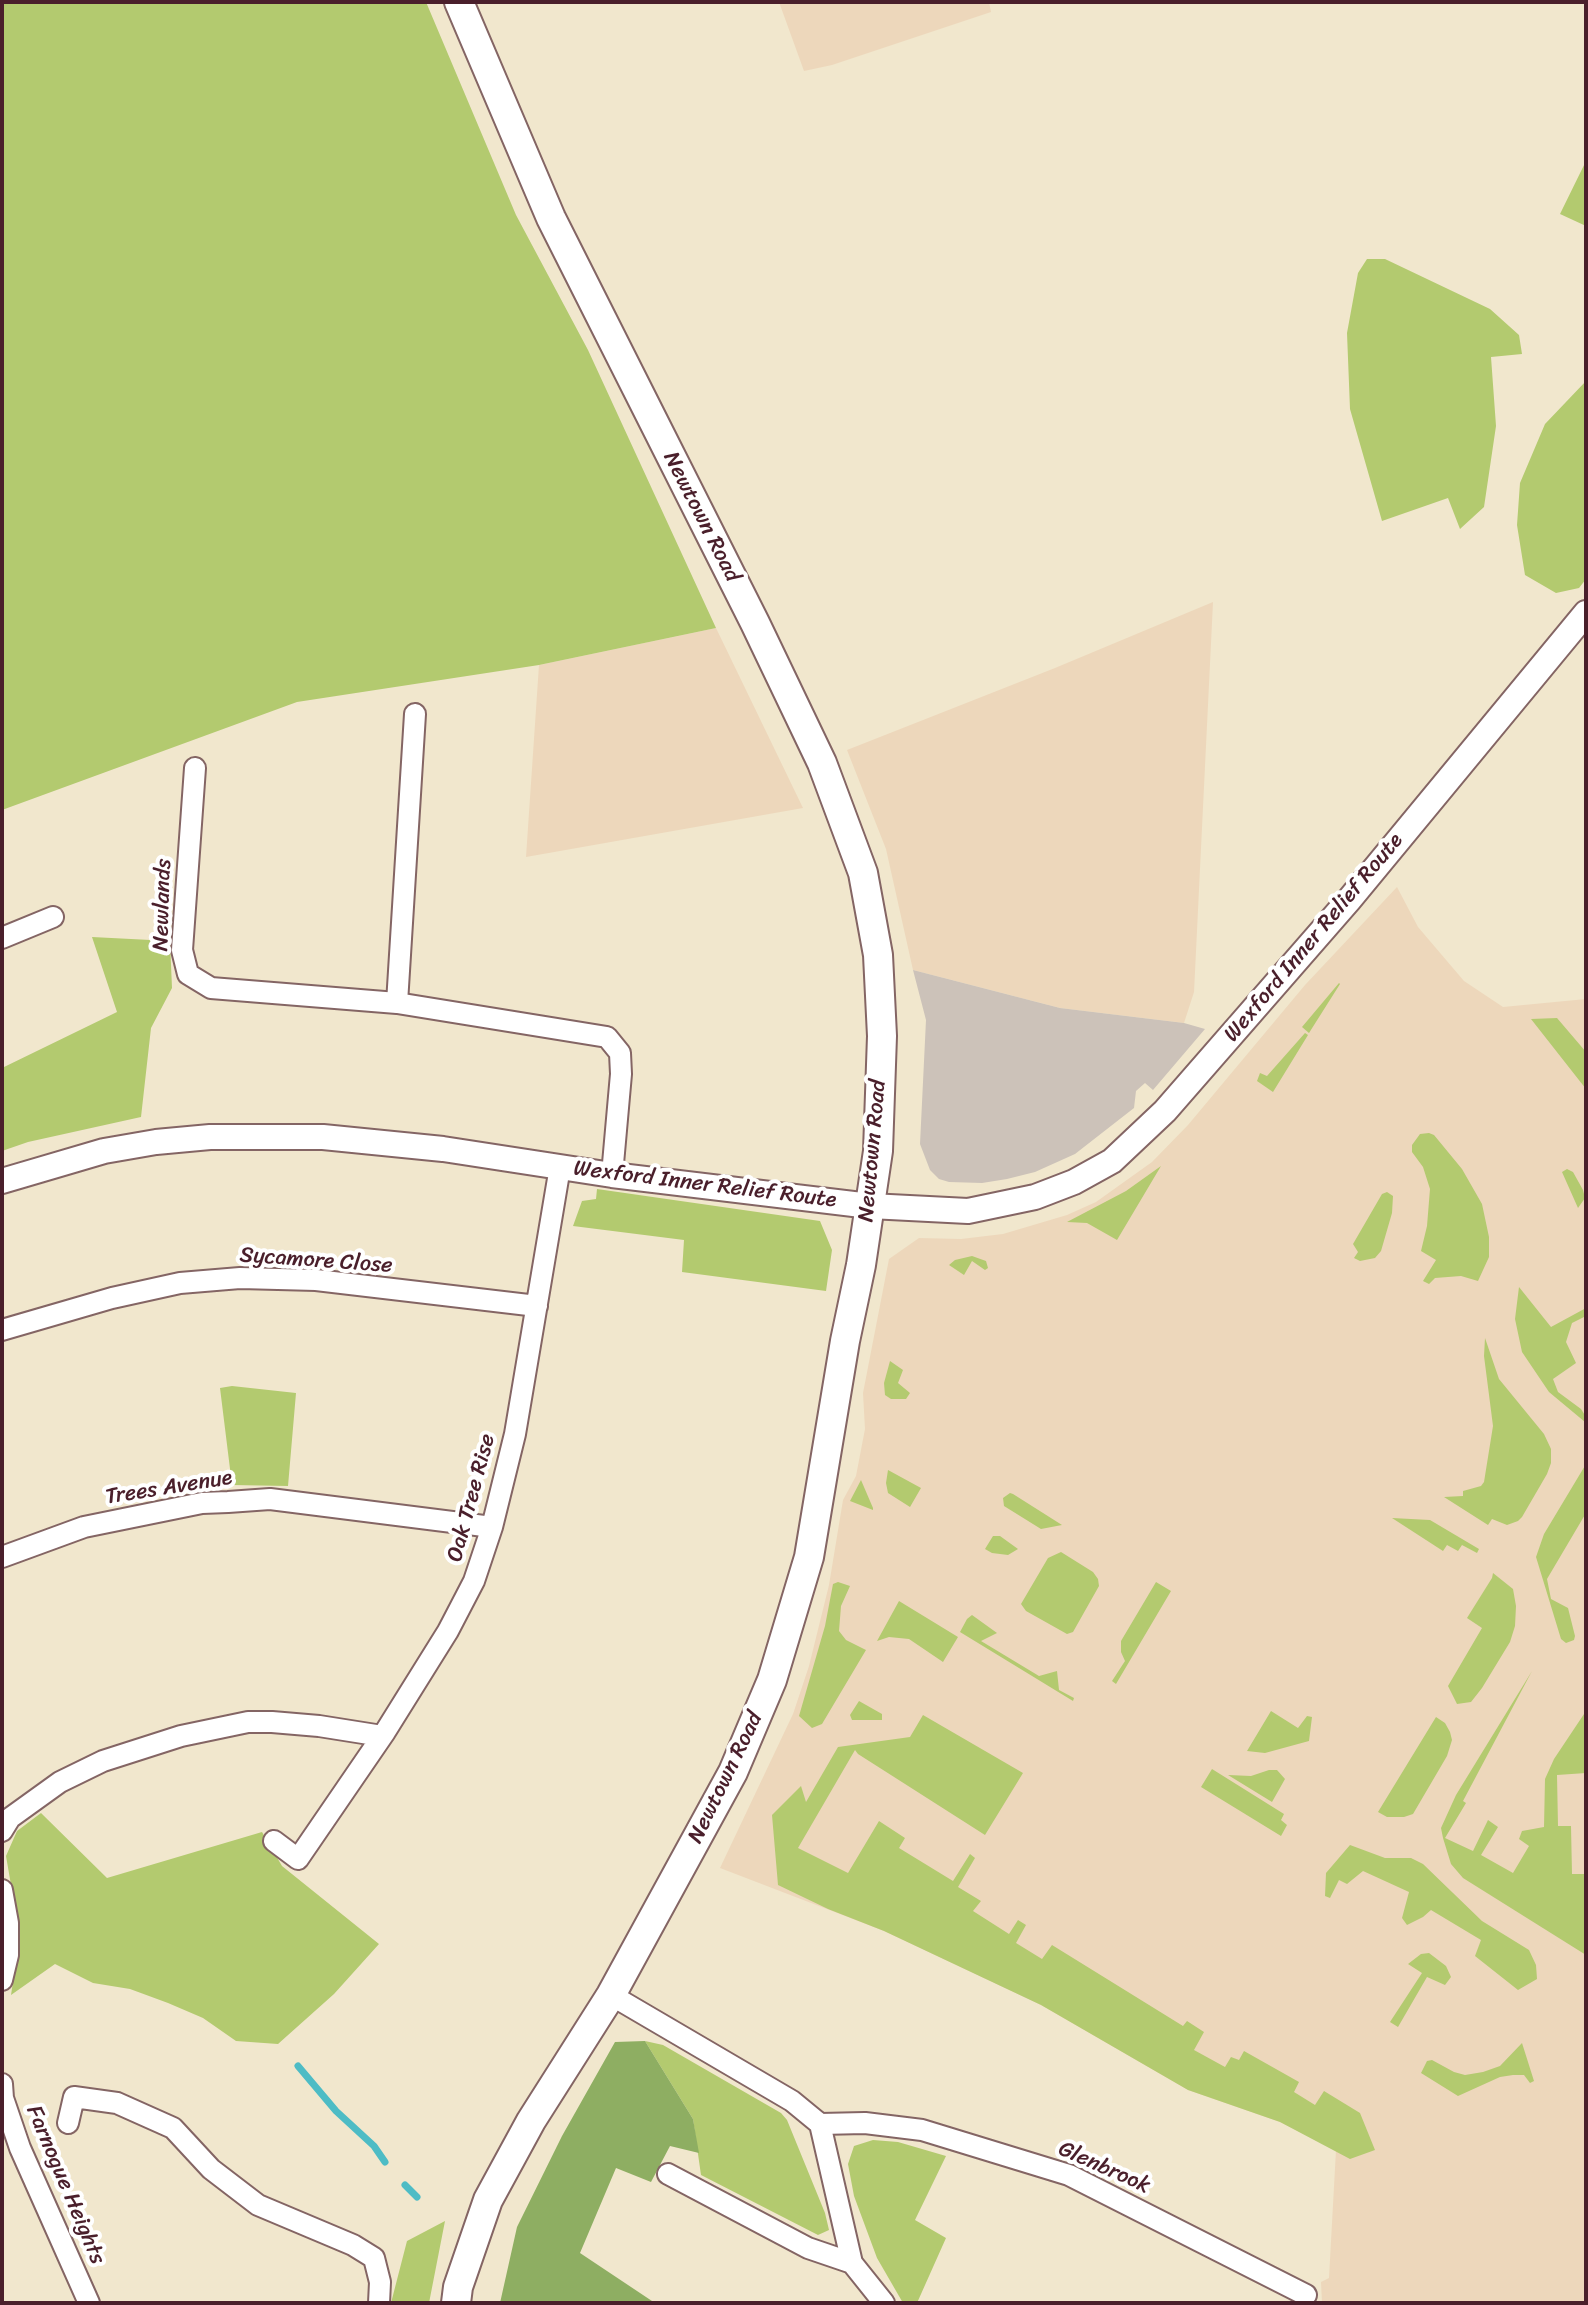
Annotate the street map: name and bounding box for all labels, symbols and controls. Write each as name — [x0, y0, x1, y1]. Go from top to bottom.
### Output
street label: Newtown Road — [657, 448, 745, 586]
street label: Wexford Inner Relief Route — [1219, 828, 1409, 1048]
street label: Newlands — [148, 858, 178, 952]
street label: Newtown Road — [854, 1079, 892, 1223]
street label: Wexford Inner Relief Route — [572, 1156, 838, 1214]
street label: Sycamore Close — [239, 1242, 393, 1280]
street label: Oak Tree Rise — [442, 1431, 502, 1565]
street label: Trees Avenue — [104, 1465, 234, 1511]
street label: Newtown Road — [683, 1708, 769, 1848]
street label: Farnogue Heights — [20, 2102, 110, 2268]
street label: Glenbrook — [1054, 2136, 1154, 2200]

